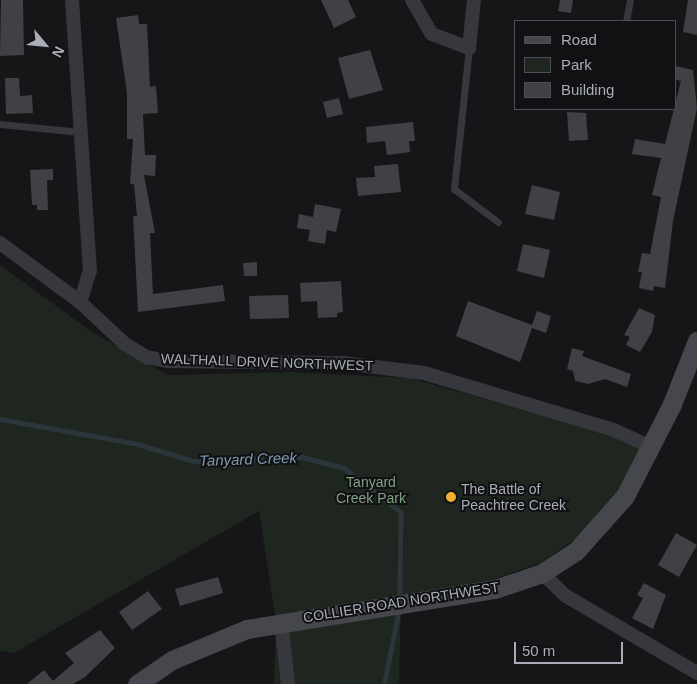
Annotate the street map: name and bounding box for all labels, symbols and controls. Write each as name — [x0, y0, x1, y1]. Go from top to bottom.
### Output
north arrow — [20, 20, 70, 70]
legend — [514, 20, 677, 110]
text: Road — [561, 31, 597, 48]
text: N — [49, 44, 68, 60]
text: Park — [561, 56, 592, 73]
text: Building — [561, 81, 614, 98]
street label: WALTHALL DRIVE NORTHWEST — [160, 350, 374, 374]
water label: Tanyard Creek — [199, 448, 297, 470]
park label: Tanyard Creek Park — [336, 474, 406, 507]
place label: The Battle of Peachtree Creek — [461, 481, 566, 514]
marker: The Battle of Peachtree Creek — [445, 491, 457, 503]
street label: COLLIER ROAD NORTHWEST — [302, 578, 500, 626]
scale bar — [517, 632, 626, 664]
text: 50 m — [522, 642, 555, 659]

